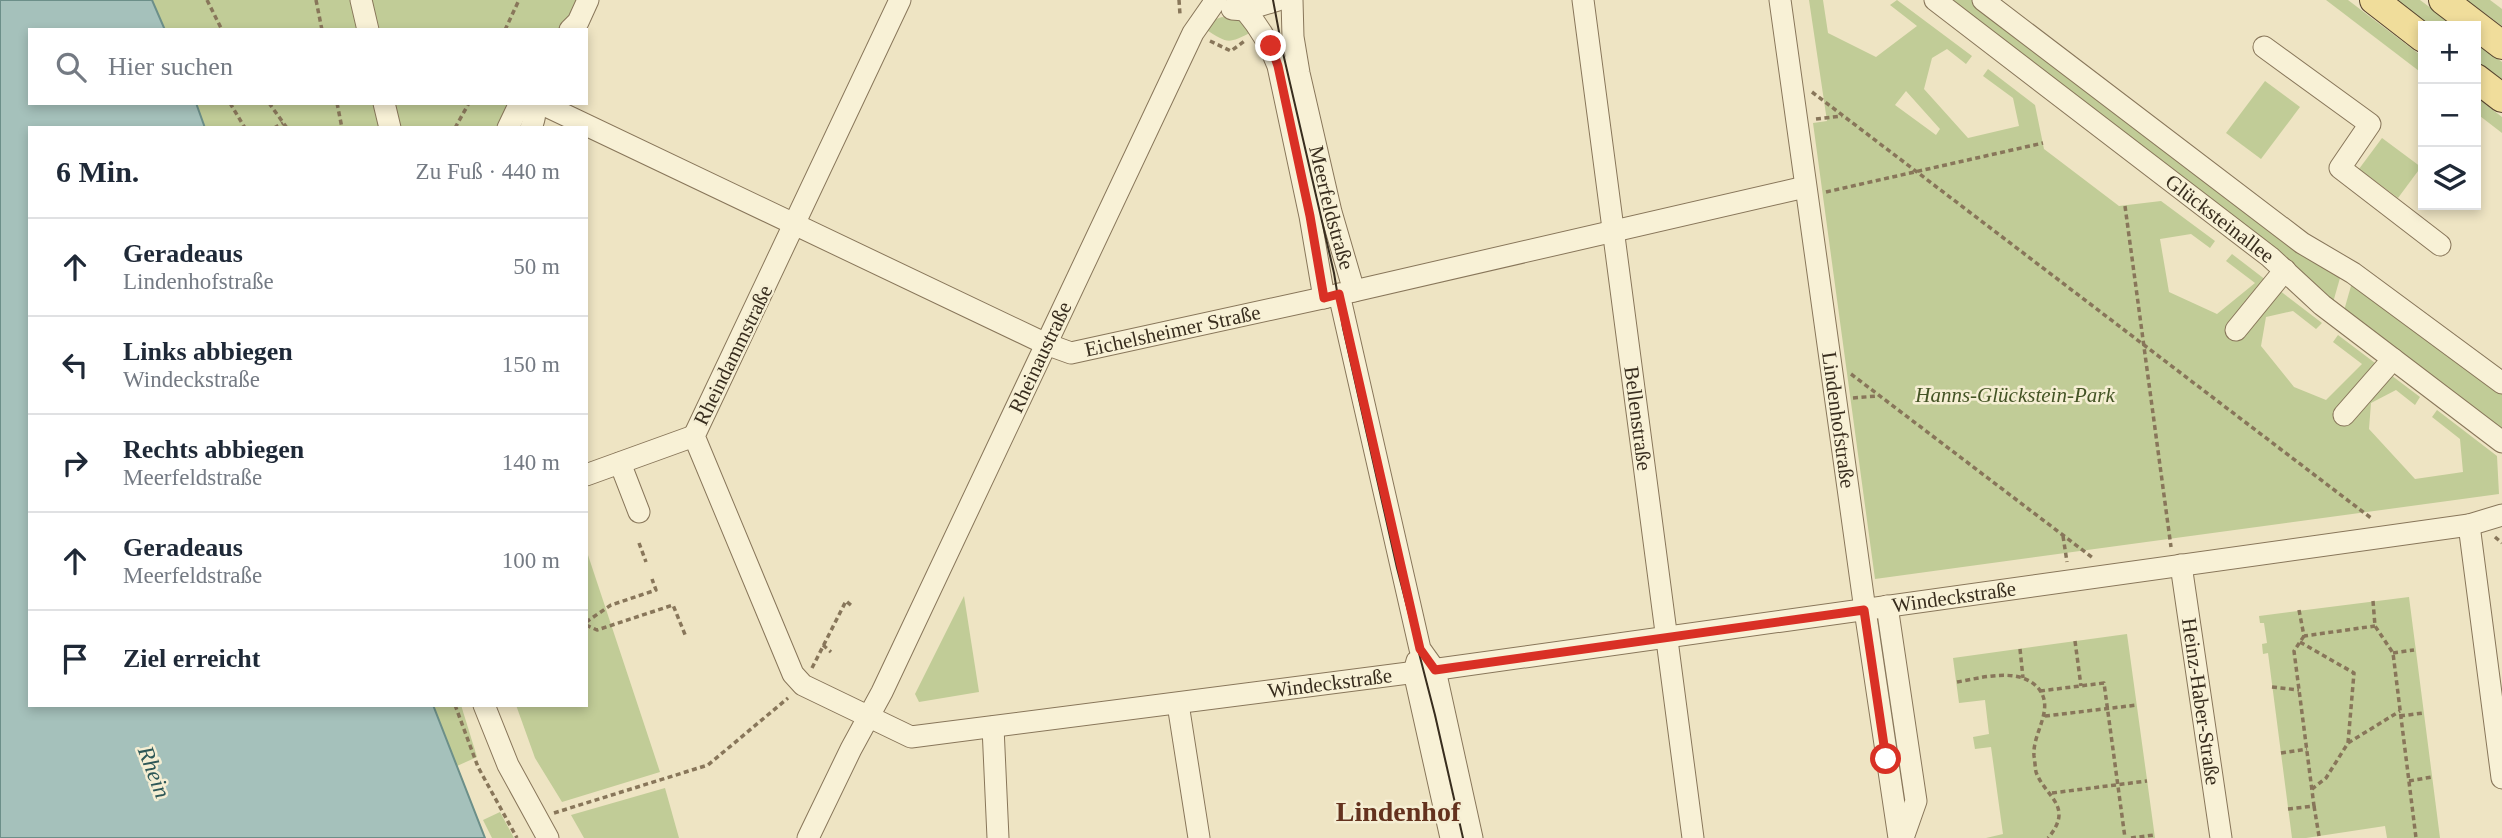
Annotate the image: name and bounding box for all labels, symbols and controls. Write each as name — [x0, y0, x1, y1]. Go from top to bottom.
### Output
map controls — [2418, 21, 2481, 210]
button: + — [2418, 21, 2481, 84]
search box — [28, 28, 588, 105]
route end — [1255, 30, 1286, 61]
icon: search — [52, 48, 90, 86]
text: Hier suchen — [108, 52, 233, 81]
button: − — [2418, 84, 2481, 147]
street label: Meerfeldstraße — [1304, 143, 1359, 272]
button: layers — [2418, 147, 2481, 210]
text: 6 Min. — [56, 155, 139, 188]
text: Zu Fuß · 440 m — [416, 159, 560, 184]
street label: Glücksteinallee — [2161, 169, 2279, 268]
text: Geradeaus — [123, 239, 243, 268]
icon: ahead — [56, 248, 94, 286]
text: 50 m — [513, 254, 560, 279]
text: Lindenhofstraße — [123, 269, 274, 294]
street label: Rheindammstraße — [689, 281, 777, 429]
street label: Rheinaustraße — [1004, 298, 1077, 417]
street label: Eichelsheimer Straße — [1083, 300, 1263, 362]
text: Links abbiegen — [123, 337, 293, 366]
icon: left — [56, 346, 94, 384]
street label: Lindenhofstraße — [1817, 350, 1860, 490]
text: 150 m — [502, 352, 560, 377]
street label: Bellenstraße — [1619, 365, 1657, 472]
text: Windeckstraße — [123, 367, 260, 392]
park label: Hanns-Glückstein-Park — [1914, 383, 2115, 407]
text: Rechts abbiegen — [123, 435, 304, 464]
icon: right — [56, 444, 94, 482]
text: 140 m — [502, 450, 560, 475]
text: Meerfeldstraße — [123, 465, 262, 490]
text: Geradeaus — [123, 533, 243, 562]
icon: ahead — [56, 542, 94, 580]
text: 100 m — [502, 548, 560, 573]
text: Meerfeldstraße — [123, 563, 262, 588]
street label: Windeckstraße — [1890, 576, 2018, 618]
street label: Heinz-Haber-Straße — [2177, 616, 2225, 787]
icon: arrive — [56, 640, 94, 678]
text: Ziel erreicht — [123, 644, 260, 673]
street label: Windeckstraße — [1266, 663, 1393, 703]
water label: Rhein — [132, 742, 175, 802]
route start — [1870, 743, 1901, 774]
district label: Lindenhof — [1336, 796, 1461, 827]

